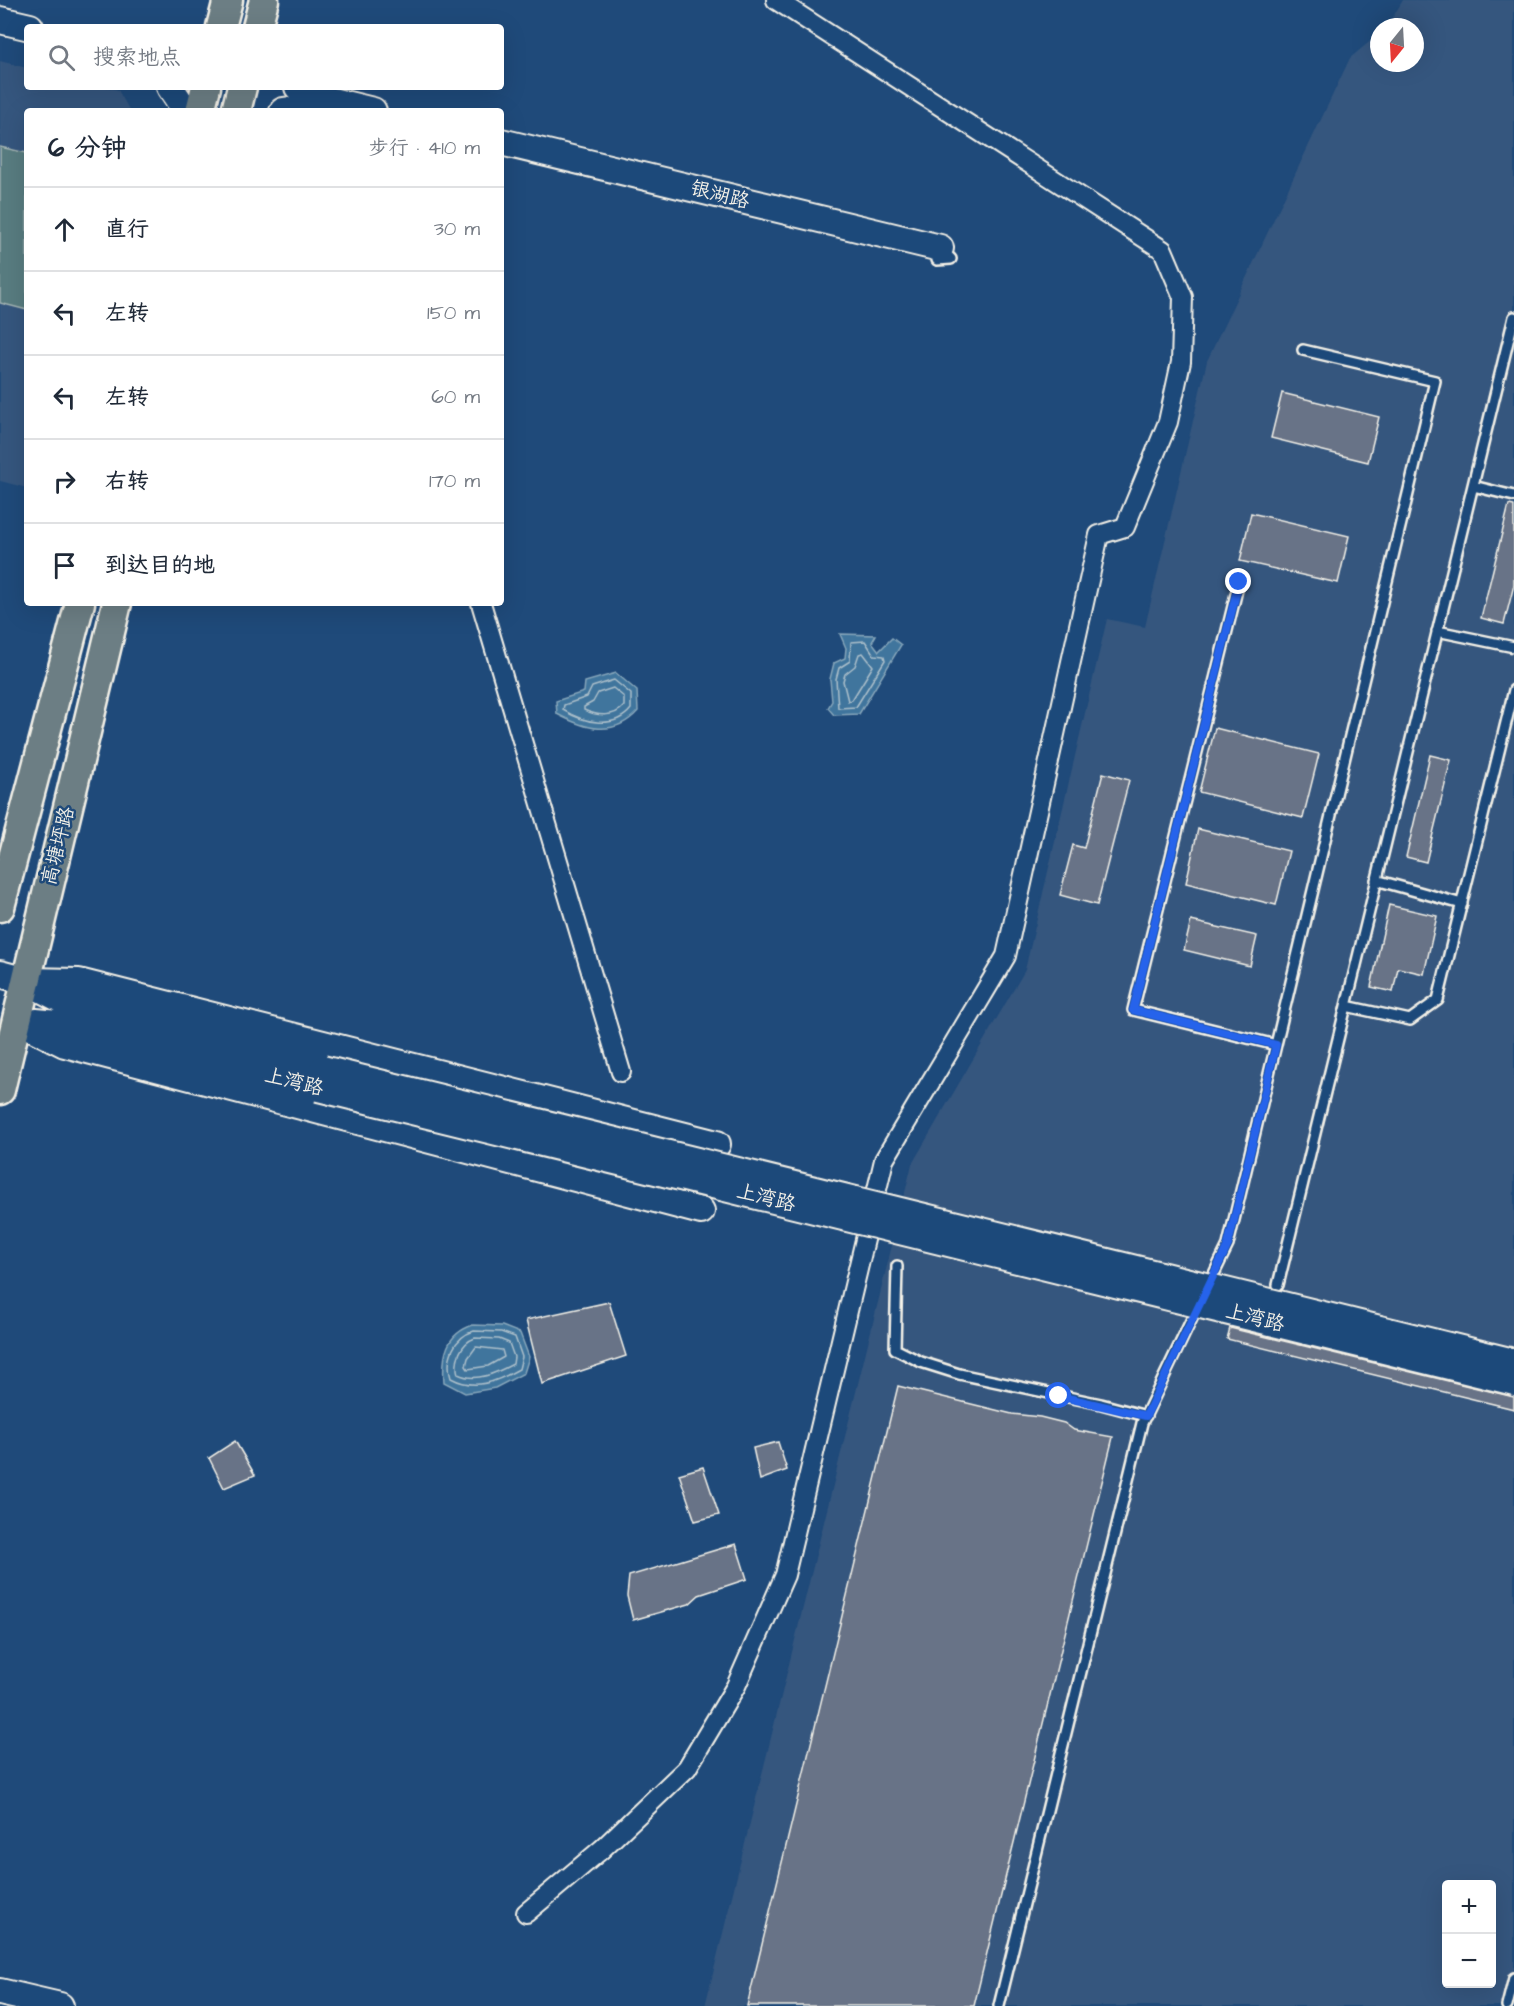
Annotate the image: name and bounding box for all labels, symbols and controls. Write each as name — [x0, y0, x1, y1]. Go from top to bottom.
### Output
north arrow — [1370, 18, 1424, 72]
search box — [24, 24, 504, 90]
icon: search — [45, 41, 78, 74]
text: 搜索地点 — [93, 42, 181, 73]
text: 6 分钟 — [48, 130, 127, 166]
text: 步行 · 410 m — [369, 134, 480, 162]
street label: 银湖路 — [688, 174, 753, 216]
icon: ahead — [48, 213, 81, 246]
text: 直行 — [105, 214, 149, 245]
text: 30 m — [434, 215, 480, 243]
icon: left — [48, 297, 81, 330]
text: 左转 — [105, 298, 149, 329]
text: 150 m — [427, 299, 480, 327]
icon: left — [48, 381, 81, 414]
text: 左转 — [105, 382, 149, 413]
text: 60 m — [431, 383, 480, 411]
icon: right — [48, 465, 81, 498]
text: 右转 — [105, 466, 149, 497]
text: 170 m — [429, 467, 480, 495]
icon: arrive — [48, 549, 81, 582]
text: 到达目的地 — [105, 550, 215, 581]
route end — [1225, 568, 1251, 594]
street label: 高塘坪路 — [35, 803, 82, 888]
street label: 上湾路 — [262, 1061, 327, 1103]
street label: 上湾路 — [734, 1177, 799, 1219]
street label: 上湾路 — [1223, 1297, 1288, 1339]
route start — [1045, 1382, 1071, 1408]
map controls — [1442, 1880, 1496, 1988]
button: + — [1442, 1880, 1496, 1934]
button: − — [1442, 1934, 1496, 1988]

